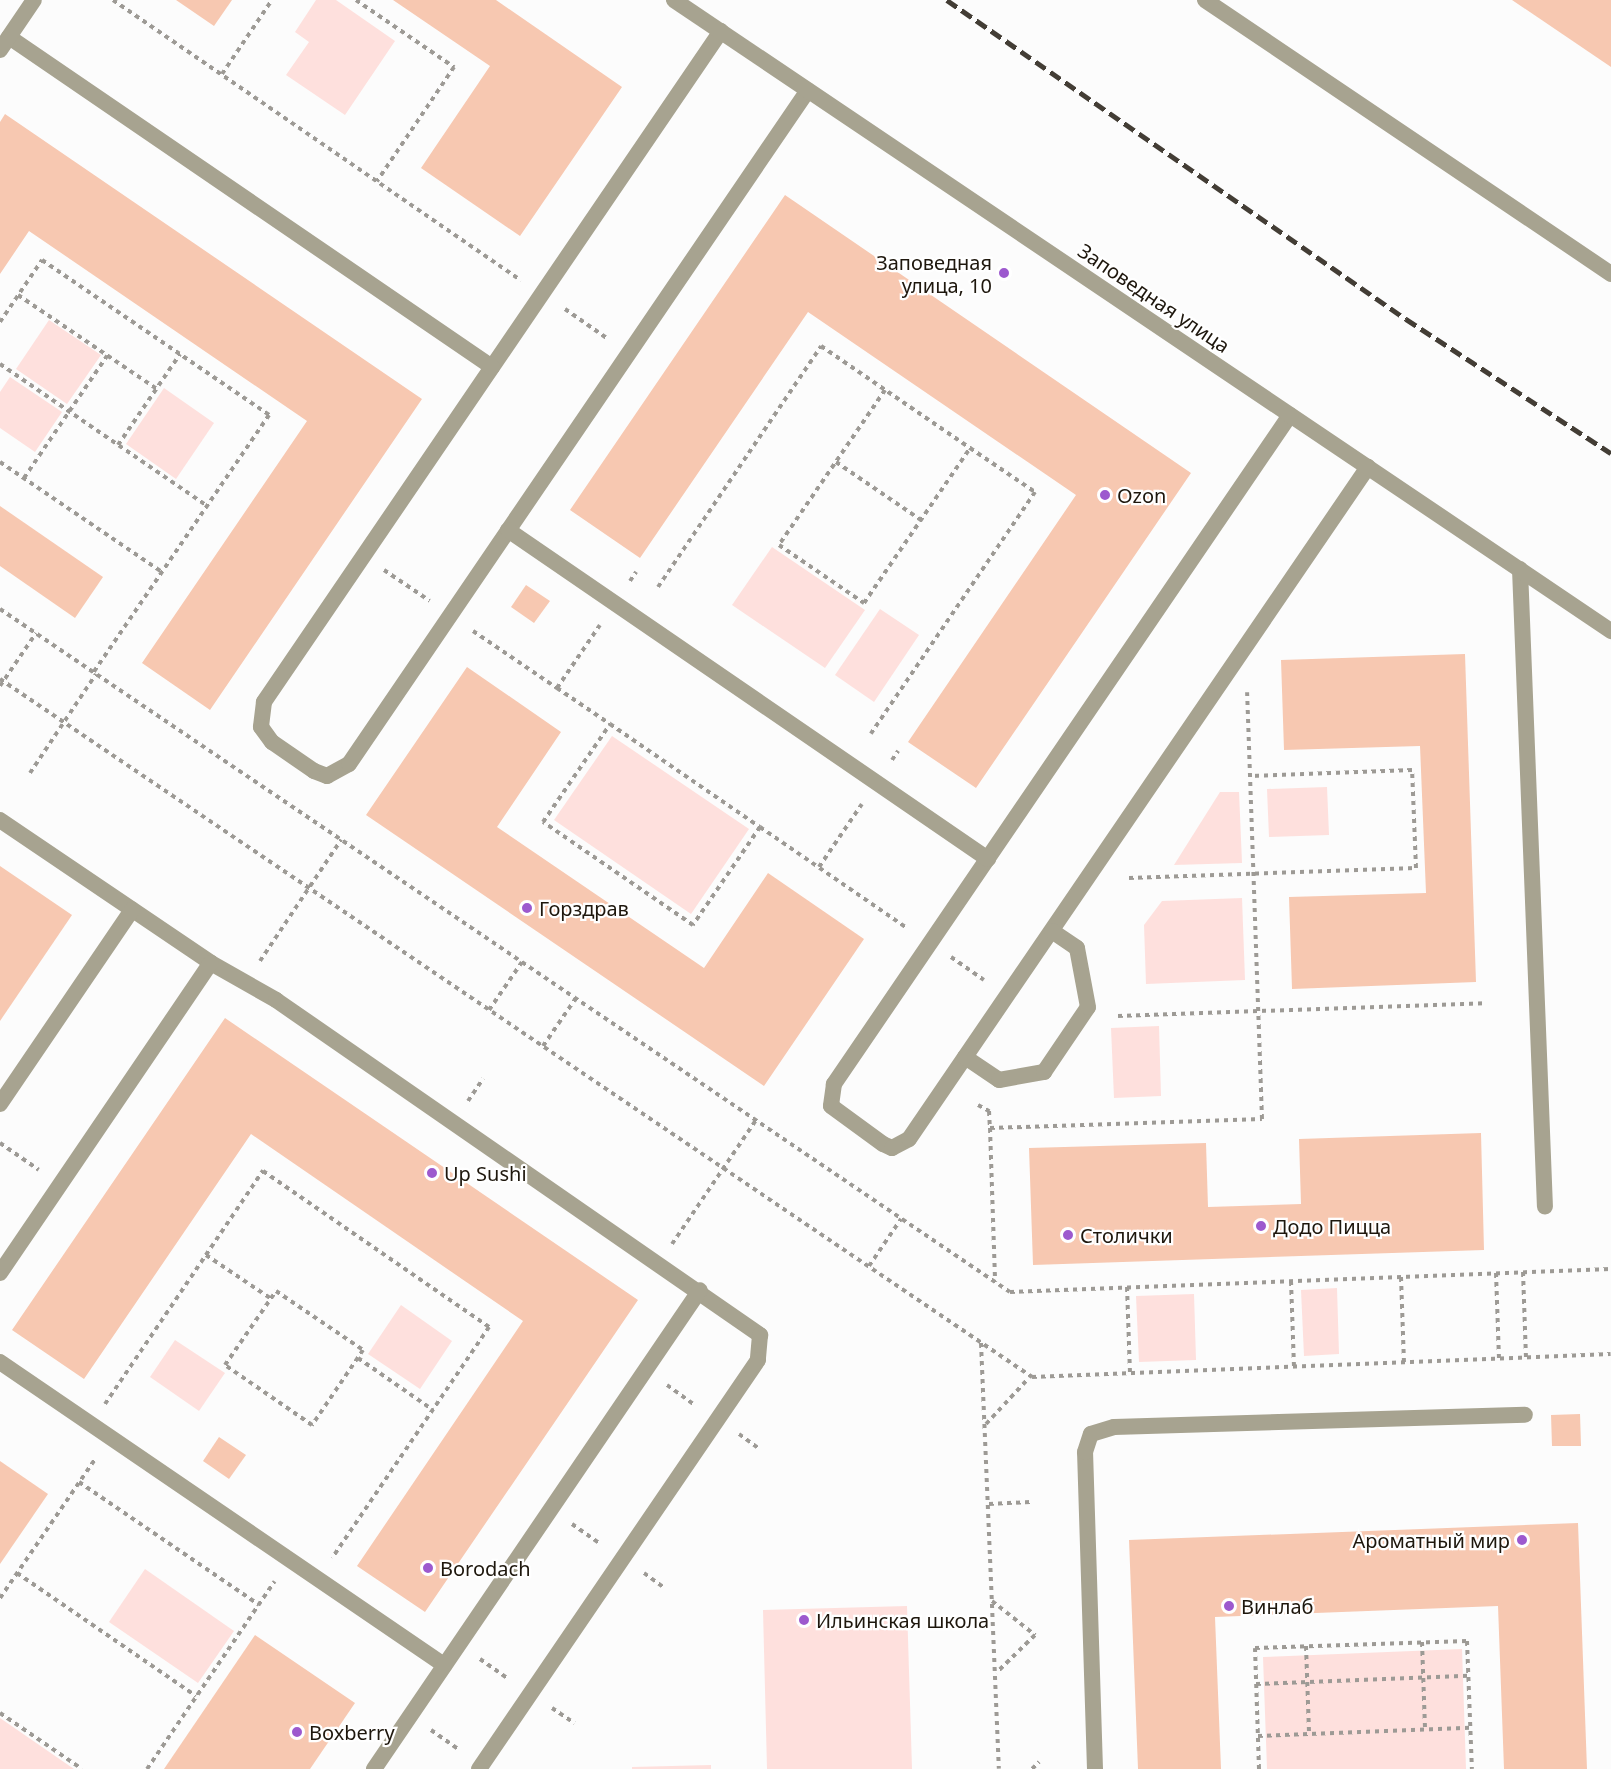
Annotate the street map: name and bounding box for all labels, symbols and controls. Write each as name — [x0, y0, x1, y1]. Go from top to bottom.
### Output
street label: Заповедная улица — [1074, 238, 1234, 358]
place label: Заповедная улица, 10 — [876, 250, 992, 297]
marker: Заповедная улица, 10 — [997, 266, 1011, 280]
place label: Ozon — [1117, 483, 1166, 507]
marker: Ozon — [1098, 488, 1112, 502]
place label: Горздрав — [539, 896, 629, 920]
marker: Горздрав — [520, 901, 534, 915]
place label: Up Sushi — [444, 1161, 527, 1185]
marker: Up Sushi — [425, 1166, 439, 1180]
place label: Додо Пицца — [1273, 1214, 1391, 1238]
marker: Додо Пицца — [1254, 1219, 1268, 1233]
place label: Столички — [1080, 1223, 1173, 1247]
marker: Столички — [1061, 1228, 1075, 1242]
place label: Ароматный мир — [1353, 1528, 1510, 1552]
marker: Ароматный мир — [1515, 1533, 1529, 1547]
place label: Borodach — [440, 1556, 531, 1580]
marker: Borodach — [421, 1561, 435, 1575]
place label: Винлаб — [1241, 1594, 1313, 1618]
marker: Винлаб — [1222, 1599, 1236, 1613]
place label: Ильинская школа — [816, 1608, 989, 1632]
marker: Ильинская школа — [797, 1613, 811, 1627]
place label: Boxberry — [309, 1720, 395, 1744]
marker: Boxberry — [290, 1725, 304, 1739]

